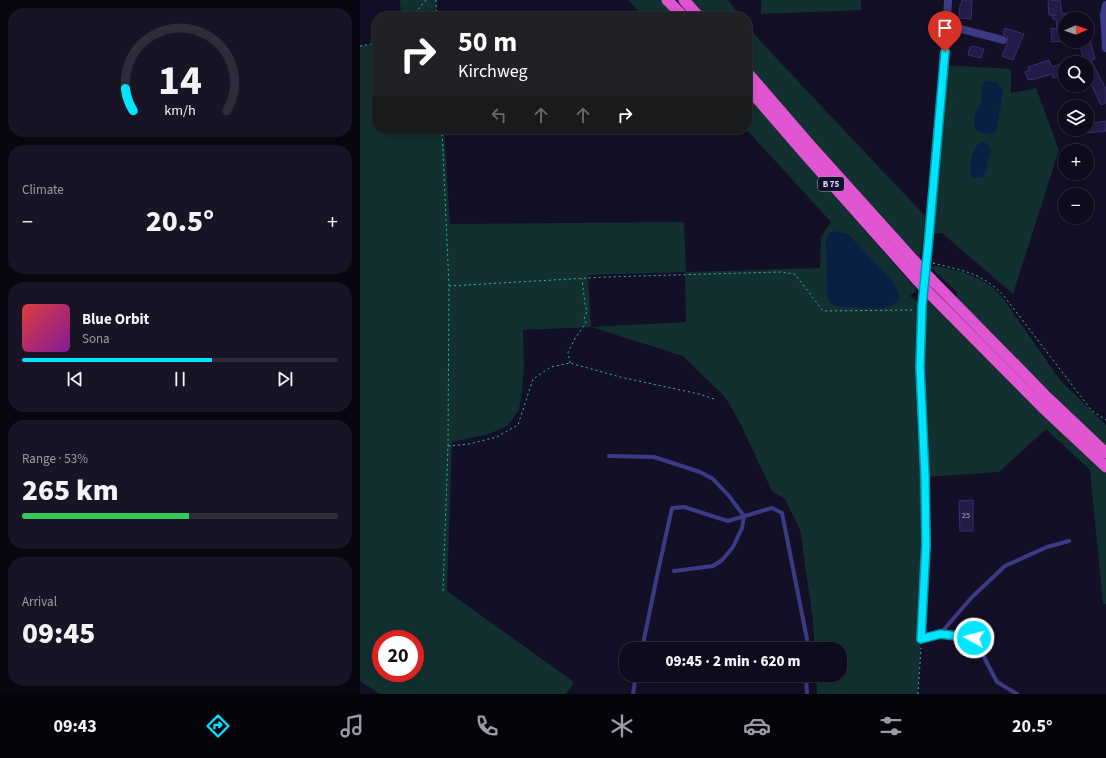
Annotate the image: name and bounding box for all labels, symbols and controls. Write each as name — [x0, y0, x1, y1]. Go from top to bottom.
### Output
pin — [928, 11, 962, 52]
north arrow — [1058, 12, 1094, 48]
map controls — [1058, 12, 1094, 224]
icon: arrive — [934, 17, 956, 39]
text: 50 m — [458, 22, 517, 62]
icon: right — [392, 28, 444, 80]
text: 14 — [158, 50, 202, 110]
button: search — [1058, 56, 1094, 92]
text: Kirchweg — [458, 59, 528, 84]
text: km/h — [164, 99, 196, 120]
button: layers — [1058, 100, 1094, 136]
icon: left — [488, 104, 510, 126]
icon: ahead — [530, 104, 552, 126]
icon: ahead — [572, 104, 594, 126]
icon: right — [614, 104, 636, 126]
button: + — [1058, 144, 1094, 180]
road number: B 75 — [818, 177, 844, 191]
text: Climate — [22, 181, 64, 199]
button: − — [1058, 188, 1094, 224]
text: 20.5° — [146, 200, 214, 243]
text: − — [22, 206, 33, 238]
text: + — [327, 206, 338, 238]
text: Blue Orbit — [82, 309, 149, 330]
text: Sona — [82, 330, 110, 348]
icon: previous — [64, 368, 86, 390]
icon: pause — [169, 368, 191, 390]
icon: next — [274, 368, 296, 390]
text: Range · 53% — [22, 450, 88, 468]
text: 265 km — [22, 469, 119, 512]
house number: 25 — [962, 510, 970, 521]
text: Arrival — [22, 593, 57, 611]
text: 09:45 — [22, 612, 95, 655]
position arrow — [953, 617, 995, 659]
speed limit sign: 20 — [372, 630, 424, 682]
text: 09:45 · 2 min · 620 m — [666, 651, 800, 672]
icon: directions — [204, 712, 232, 740]
icon: music — [338, 712, 366, 740]
icon: phone — [473, 712, 501, 740]
icon: climate — [608, 712, 636, 740]
icon: car — [743, 712, 771, 740]
icon: filters — [877, 712, 905, 740]
text: 09:43 — [53, 714, 97, 739]
text: 20.5° — [1012, 714, 1053, 739]

